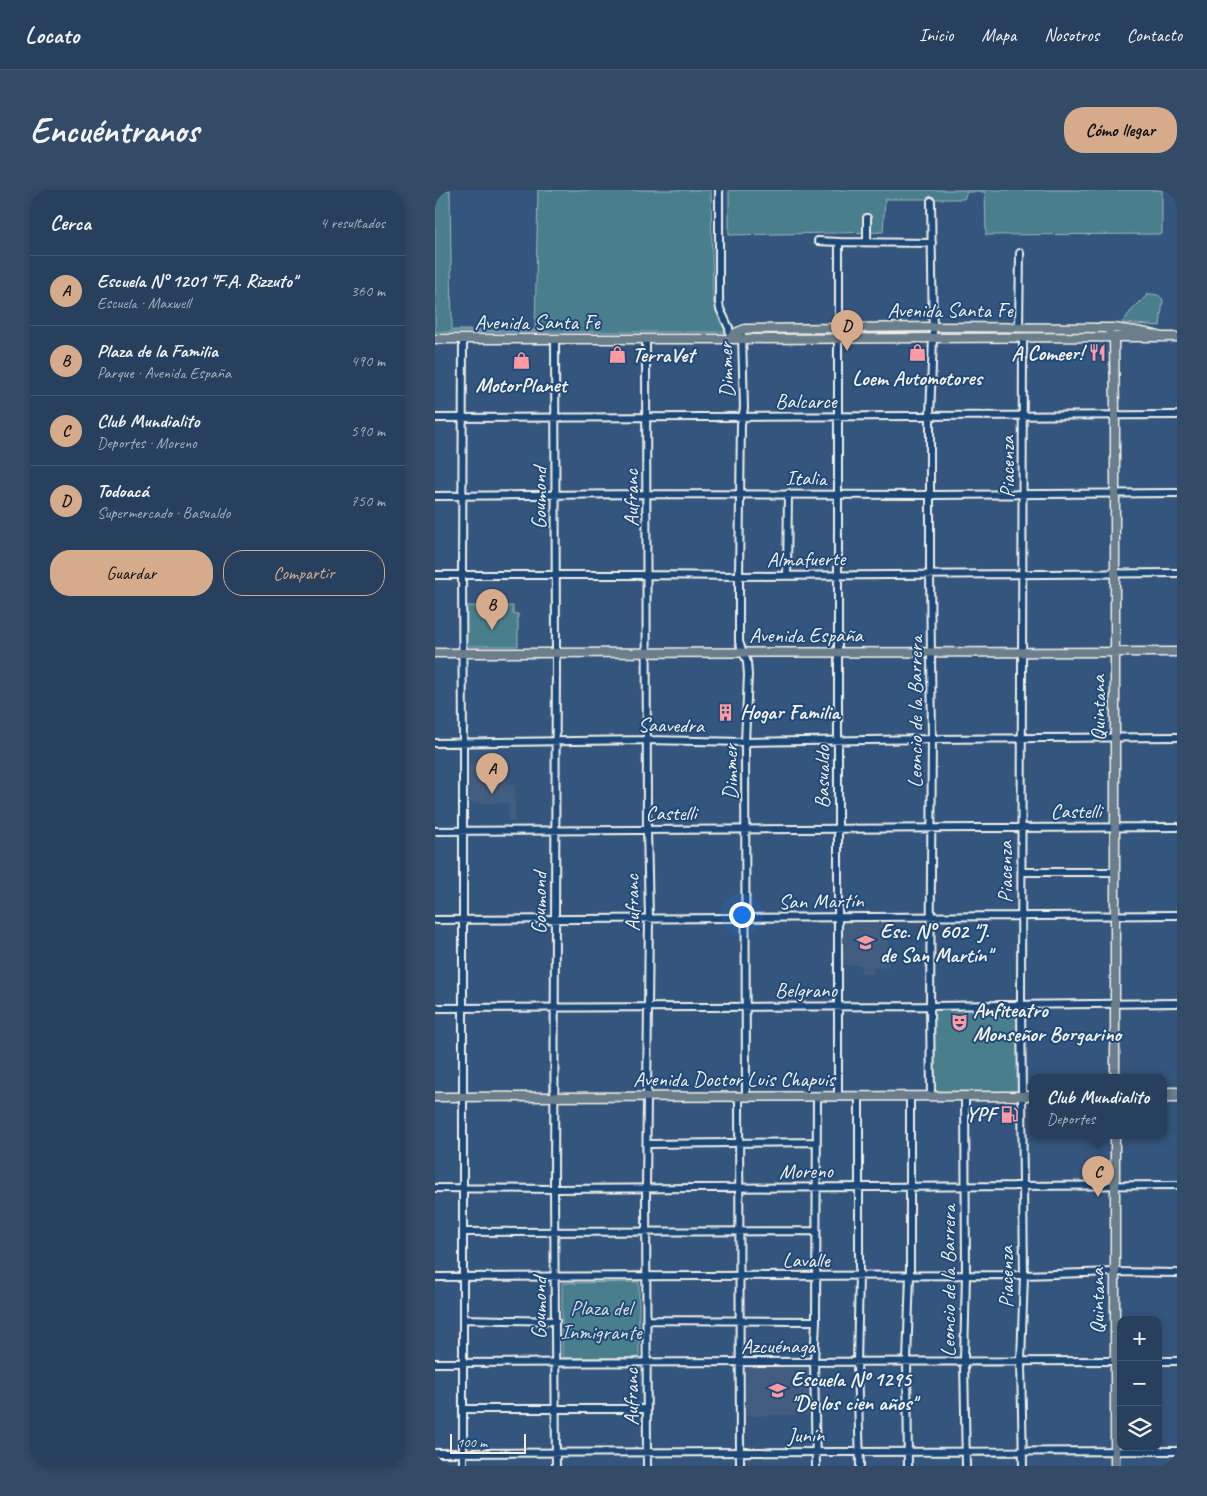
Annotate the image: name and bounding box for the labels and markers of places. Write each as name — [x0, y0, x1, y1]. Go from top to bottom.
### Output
pin: D — [831, 310, 863, 351]
place label: A Comeer! — [1012, 340, 1088, 366]
place label: TerraVet — [632, 342, 697, 368]
shop icon: Loem Automotores — [907, 343, 927, 363]
restaurant icon: A Comeer! — [1087, 343, 1107, 363]
shop icon: TerraVet — [608, 345, 628, 365]
shop icon: MotorPlanet — [511, 350, 531, 370]
place label: Loem Automotores — [852, 365, 984, 391]
place label: MotorPlanet — [475, 372, 570, 398]
pin: B — [476, 589, 508, 630]
place label: Hogar Familia — [740, 699, 842, 725]
building icon: Hogar Familia — [716, 702, 736, 722]
pin: A — [476, 753, 508, 794]
place label: Esc. N° 602 "J. de San Martín" — [880, 918, 996, 968]
school or university icon: Esc. N° 602 "J. de San Martín" — [856, 933, 876, 953]
place label: Anfiteatro Monseñor Borgarino — [973, 997, 1124, 1047]
theatre icon: Anfiteatro Monseñor Borgarino — [949, 1012, 969, 1032]
place label: YPF — [966, 1101, 1000, 1127]
fuel station icon: YPF — [1000, 1104, 1020, 1124]
pin: C — [1082, 1156, 1114, 1197]
place label: Escuela Nº 1295 "De los cien años" — [791, 1366, 921, 1416]
school or university icon: Escuela Nº 1295 "De los cien años" — [767, 1381, 787, 1401]

